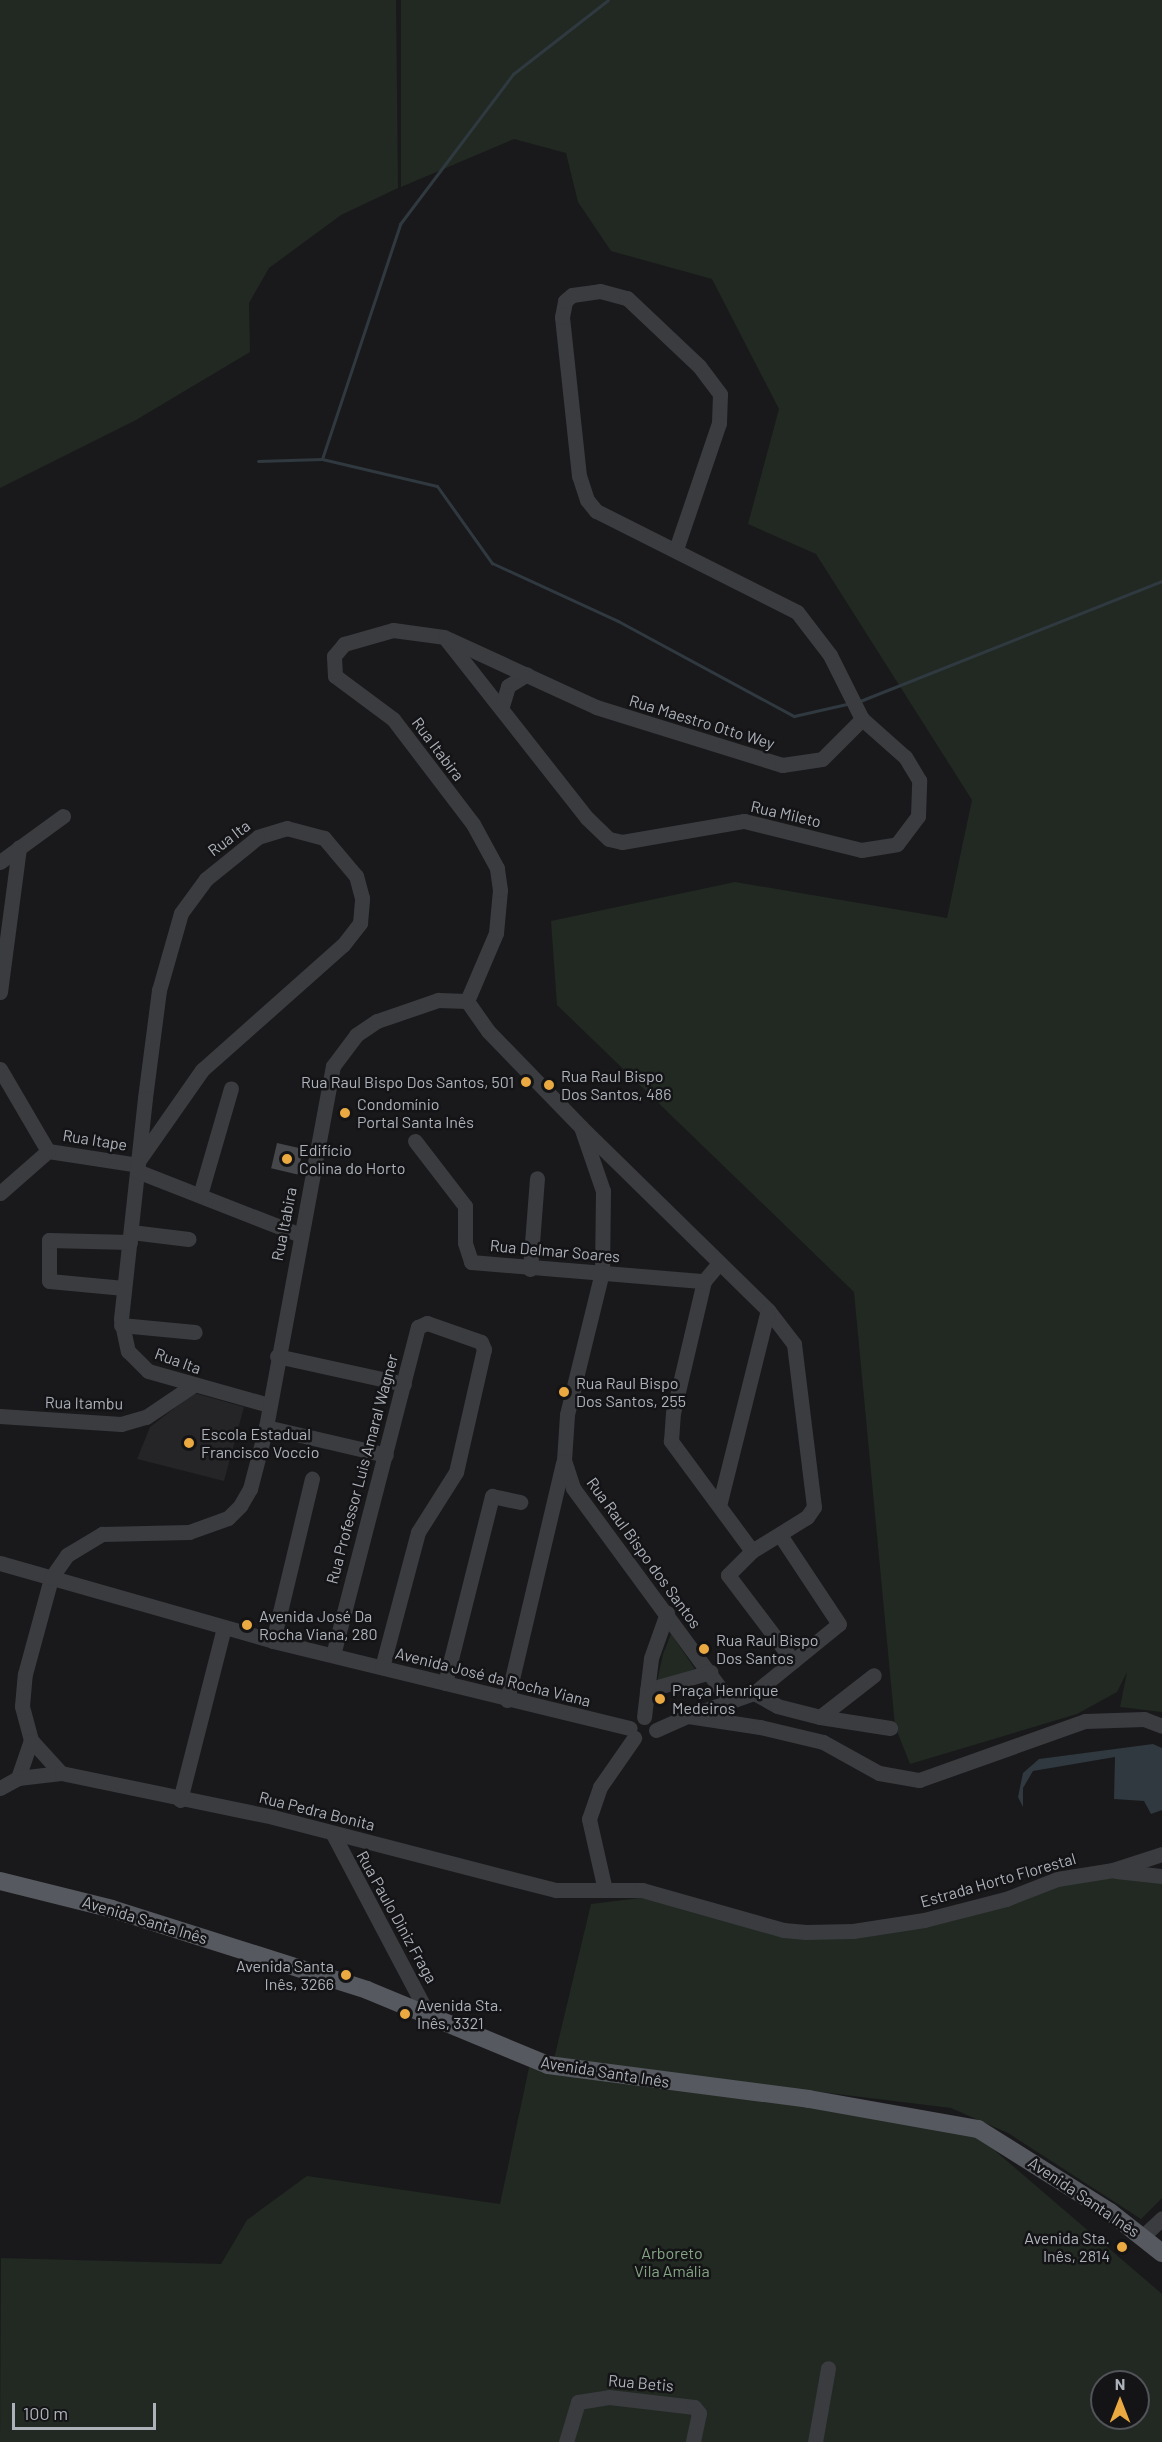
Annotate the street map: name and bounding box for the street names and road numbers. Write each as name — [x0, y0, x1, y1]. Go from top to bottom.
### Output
street label: Rua Maestro Otto Wey — [627, 691, 777, 753]
street label: Rua Itabira — [408, 713, 468, 785]
street label: Rua Mileto — [749, 797, 823, 831]
street label: Rua Ita — [204, 816, 254, 860]
street label: Rua Itape — [61, 1125, 129, 1155]
street label: Rua Itabira — [267, 1186, 301, 1262]
street label: Rua Delmar Soares — [489, 1236, 621, 1266]
street label: Rua Ita — [152, 1344, 204, 1378]
street label: Rua Professor Luis Amaral Wagner — [322, 1352, 402, 1586]
street label: Rua Itambu — [45, 1393, 123, 1413]
street label: Rua Raul Bispo dos Santos — [583, 1474, 705, 1632]
street label: Avenida José da Rocha Viana — [393, 1643, 593, 1711]
street label: Rua Pedra Bonita — [257, 1787, 377, 1835]
street label: Rua Paulo Diniz Fraga — [353, 1848, 441, 1986]
street label: Estrada Horto Florestal — [918, 1849, 1078, 1911]
street label: Avenida Santa Inês — [80, 1892, 210, 1948]
street label: Avenida Santa Inês — [539, 2052, 671, 2092]
street label: Avenida Santa Inês — [1025, 2153, 1143, 2241]
street label: Rua Betis — [607, 2371, 675, 2395]

